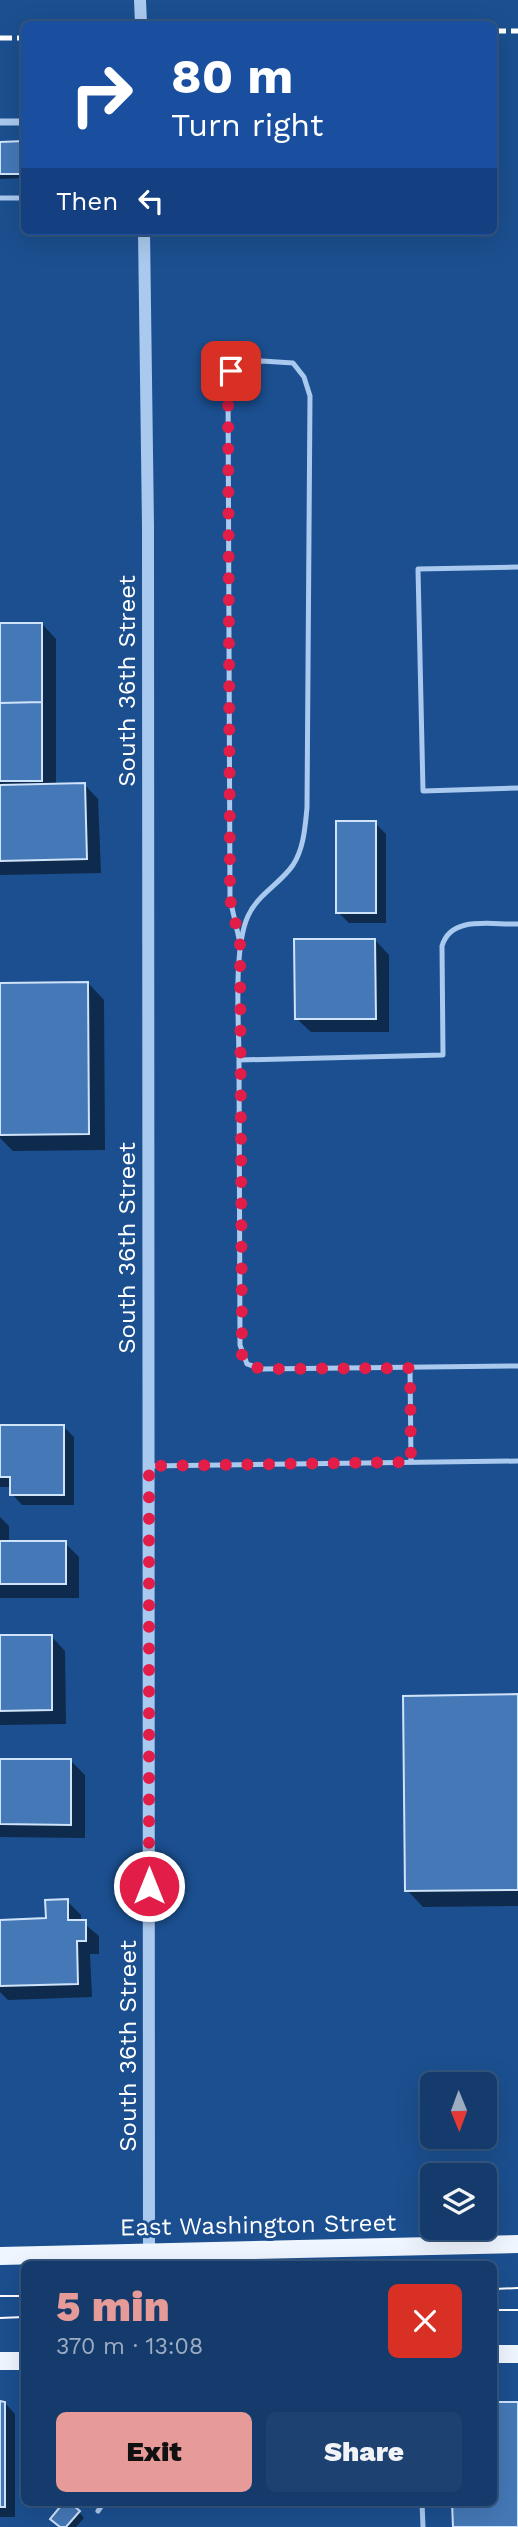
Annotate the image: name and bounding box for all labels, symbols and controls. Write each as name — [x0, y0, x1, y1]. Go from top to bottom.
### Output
text: 80 m — [171, 47, 293, 105]
icon: right — [56, 49, 147, 140]
text: Turn right — [171, 106, 323, 144]
icon: left — [132, 182, 170, 220]
text: Then — [56, 186, 118, 216]
pin — [201, 341, 261, 401]
icon: arrive — [212, 352, 250, 390]
street label: South 36th Street — [113, 575, 141, 787]
street label: South 36th Street — [113, 1142, 141, 1354]
position arrow — [112, 1849, 186, 1923]
street label: South 36th Street — [114, 1940, 142, 2152]
north arrow — [420, 2072, 497, 2149]
map controls — [420, 2072, 497, 2240]
button: layers — [420, 2163, 497, 2240]
street label: East Washington Street — [120, 2209, 396, 2241]
text: 5 min — [56, 2282, 170, 2331]
button: close — [388, 2284, 462, 2358]
text: 370 m · 13:08 — [56, 2333, 203, 2360]
button: Exit — [56, 2412, 252, 2492]
button: Share — [266, 2412, 462, 2492]

